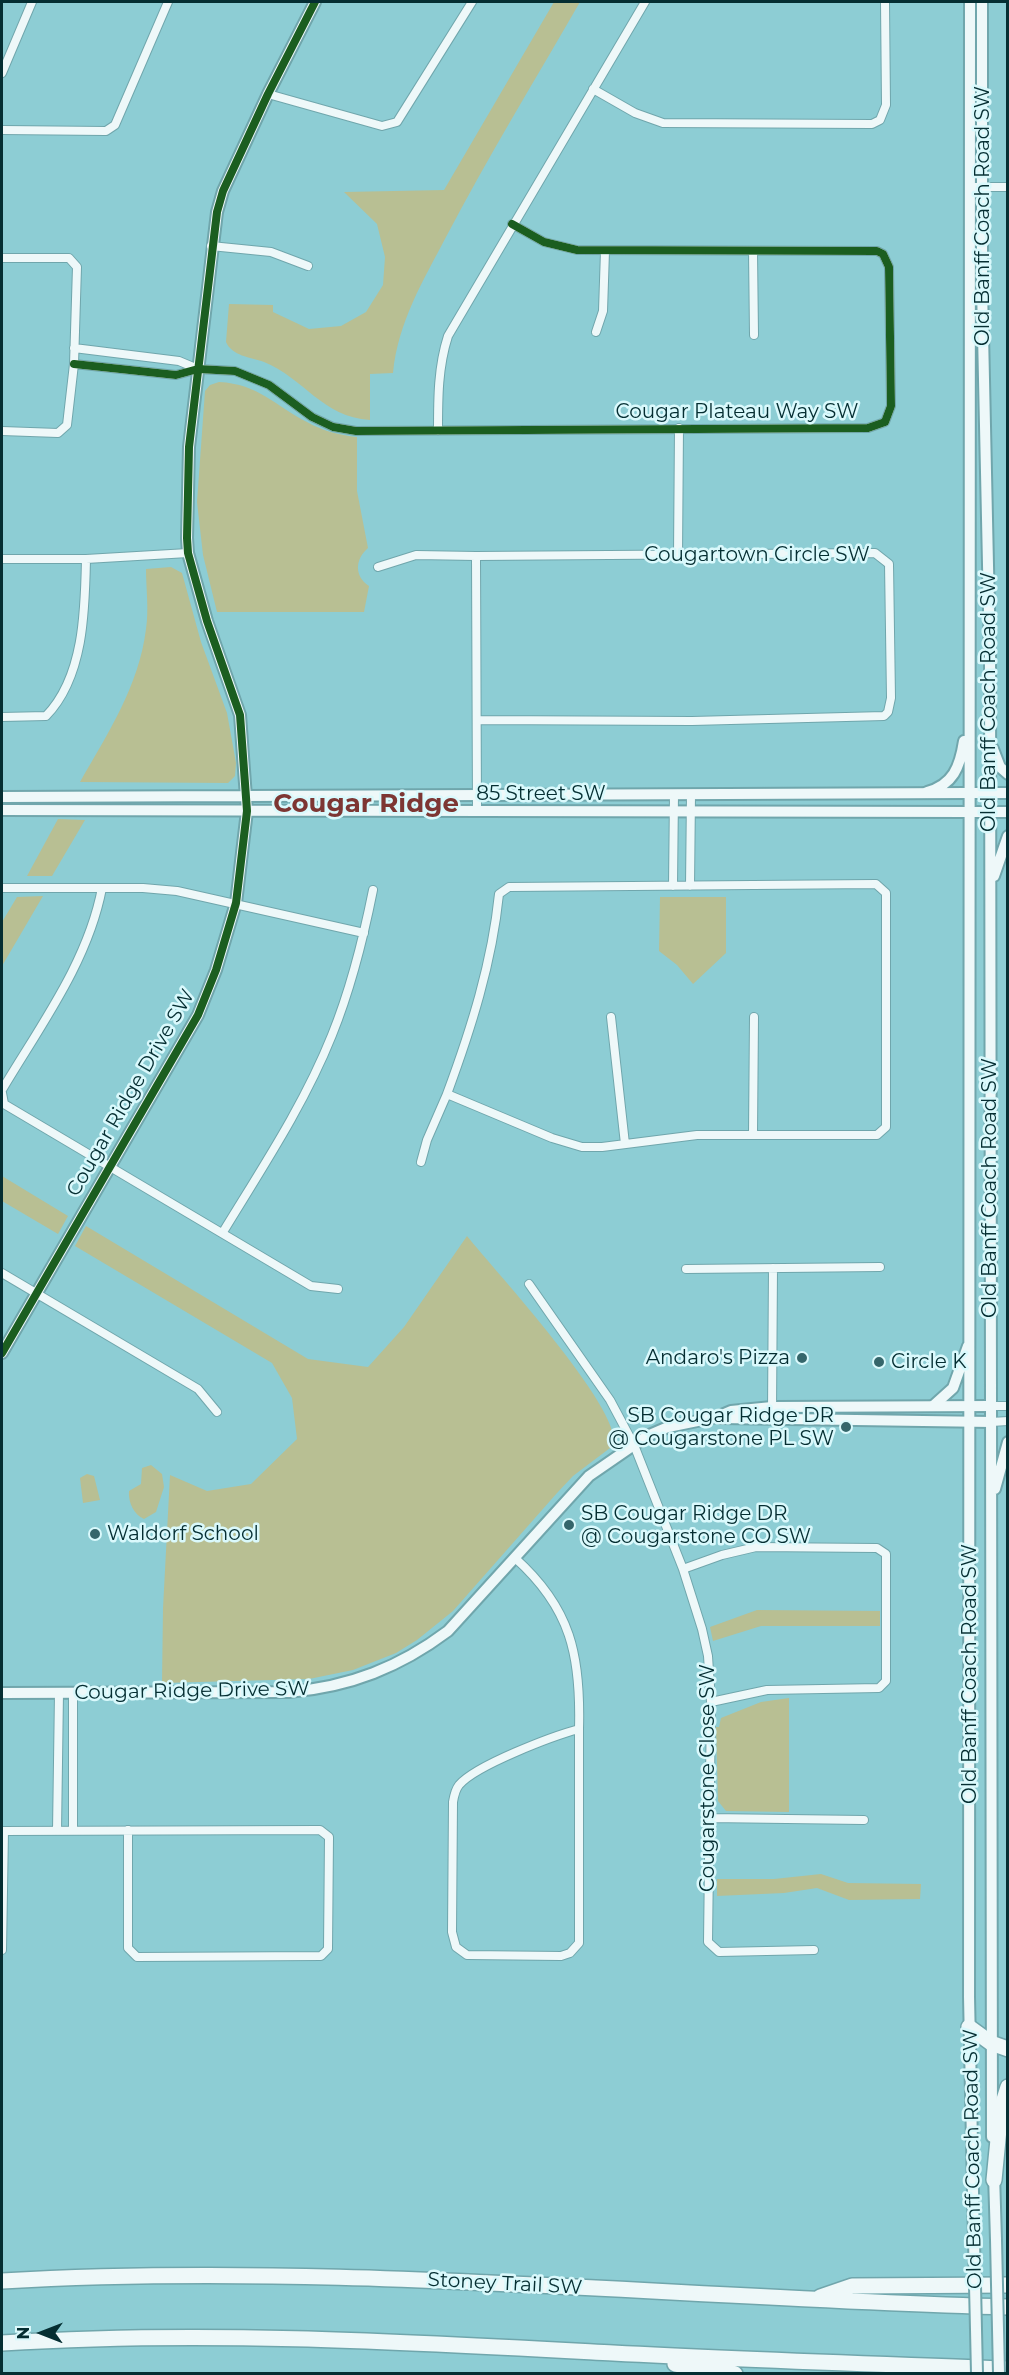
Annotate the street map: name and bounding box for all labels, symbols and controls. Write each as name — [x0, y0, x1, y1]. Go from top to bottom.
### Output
street label: Old Banff Coach Road SW — [971, 86, 995, 346]
street label: Cougar Plateau Way SW — [615, 400, 859, 424]
street label: Cougartown Circle SW — [644, 543, 870, 567]
street label: Old Banff Coach Road SW — [977, 572, 1001, 832]
street label: 85 Street SW — [476, 782, 606, 806]
district label: Cougar Ridge — [273, 788, 459, 820]
street label: Cougar Ridge Drive SW — [62, 985, 200, 1201]
street label: Old Banff Coach Road SW — [978, 1058, 1002, 1318]
place label: Andaro's Pizza — [646, 1346, 790, 1370]
place label: Circle K — [891, 1350, 966, 1374]
marker: Andaro's Pizza — [795, 1351, 809, 1365]
marker: Circle K — [872, 1355, 886, 1369]
place label: SB Cougar Ridge DR @ Cougarstone PL SW — [608, 1404, 834, 1451]
marker: SB Cougar Ridge DR @ Cougarstone PL SW — [839, 1420, 853, 1434]
place label: SB Cougar Ridge DR @ Cougarstone CO SW — [581, 1502, 811, 1549]
marker: SB Cougar Ridge DR @ Cougarstone CO SW — [562, 1518, 576, 1532]
place label: Waldorf School — [107, 1522, 259, 1546]
marker: Waldorf School — [88, 1527, 102, 1541]
street label: Old Banff Coach Road SW — [958, 1544, 982, 1804]
street label: Cougarstone Close SW — [696, 1664, 720, 1892]
street label: Cougar Ridge Drive SW — [74, 1677, 310, 1705]
street label: Old Banff Coach Road SW — [959, 2029, 987, 2289]
street label: Stoney Trail SW — [427, 2268, 583, 2300]
north arrow — [12, 2303, 72, 2363]
text: N — [14, 2327, 33, 2339]

